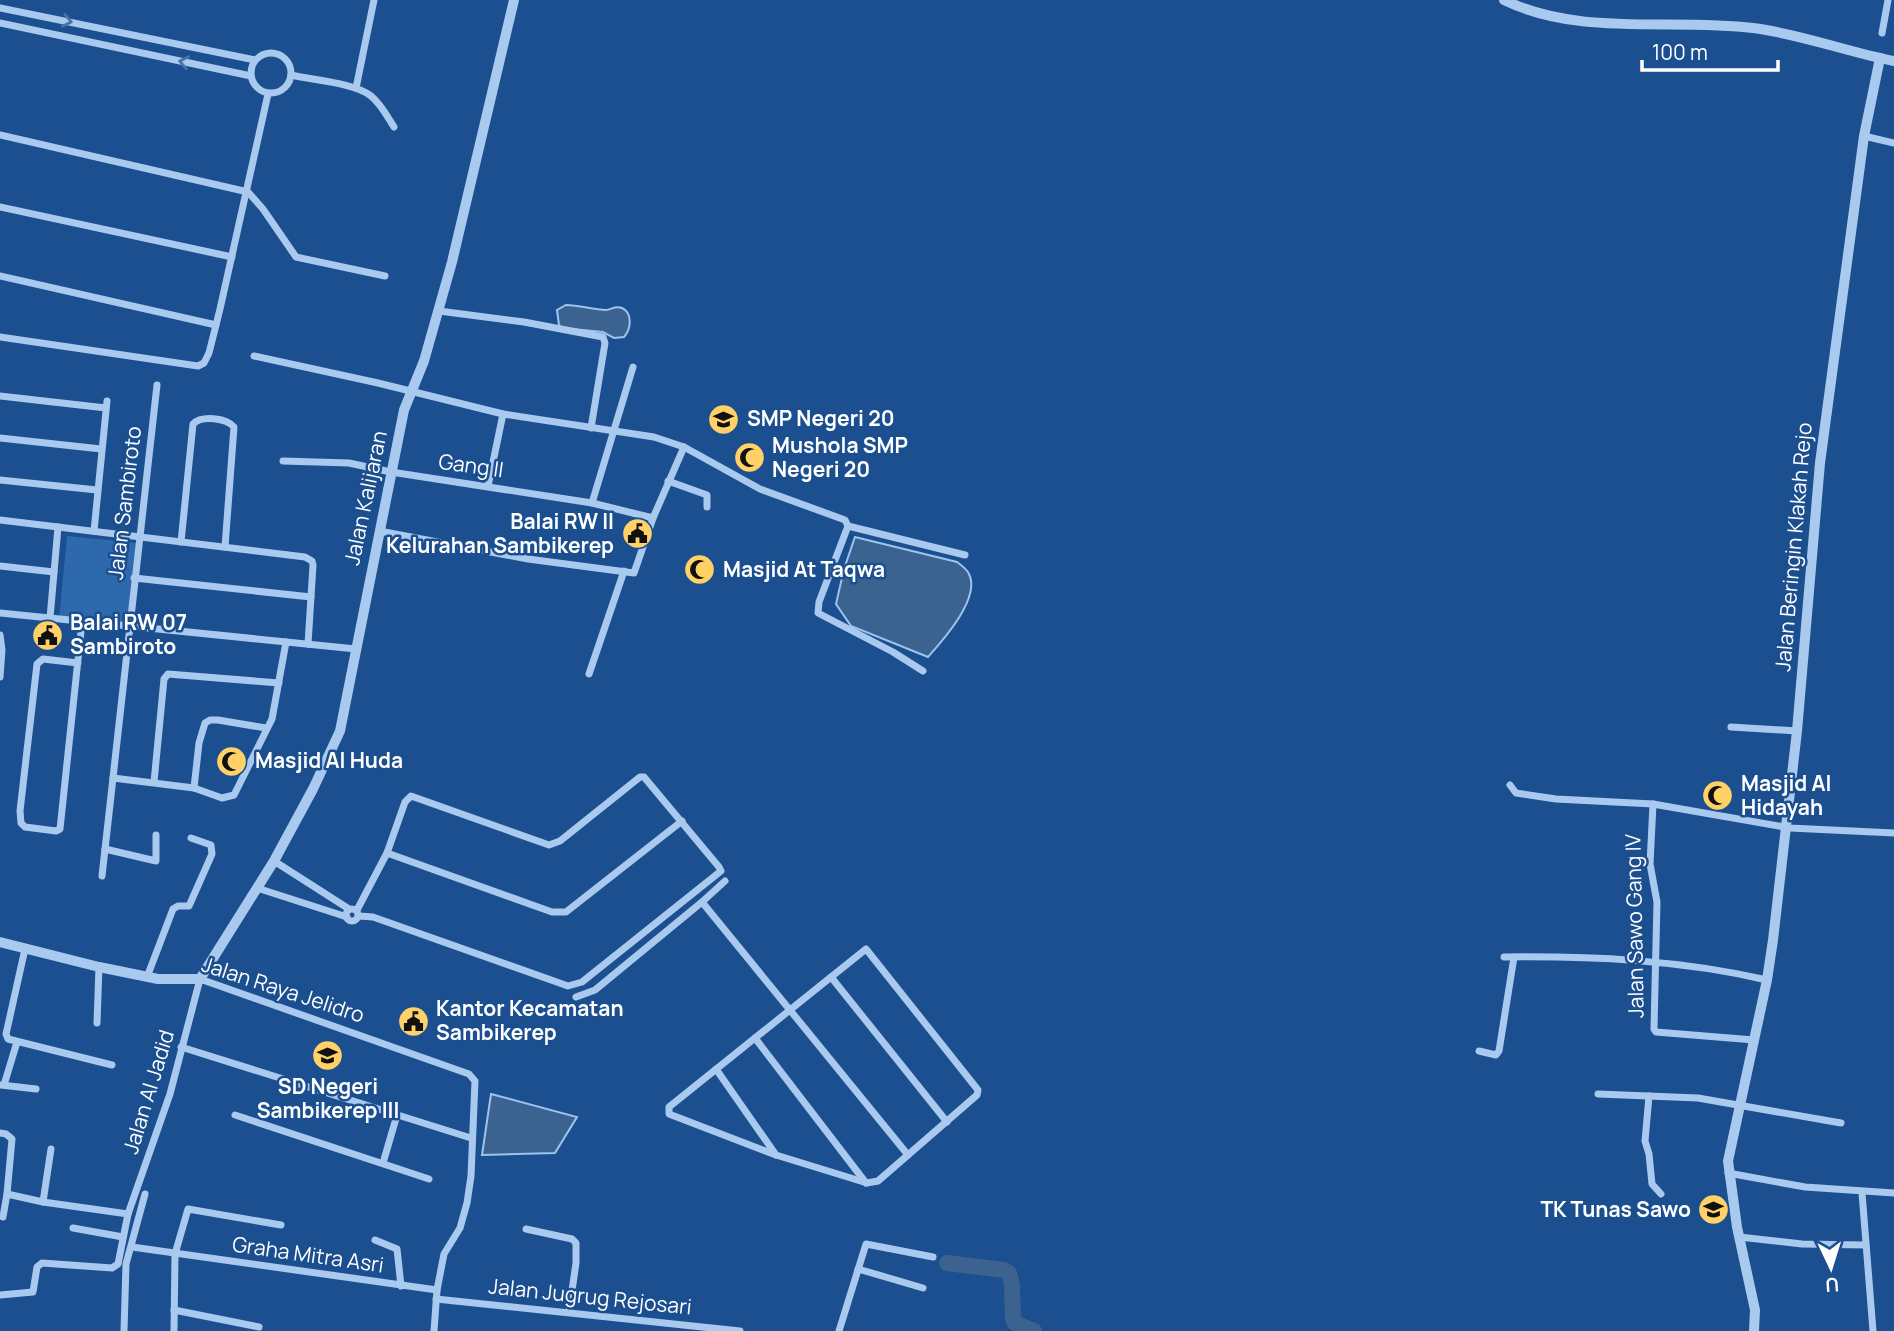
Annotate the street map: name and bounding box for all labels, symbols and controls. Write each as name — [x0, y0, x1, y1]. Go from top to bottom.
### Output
one-way arrow — [61, 13, 73, 28]
scale bar — [1642, 28, 1778, 72]
text: 100 m — [1652, 38, 1708, 66]
one-way arrow — [178, 55, 190, 70]
school or university icon: SMP Negeri 20 — [707, 402, 741, 436]
place label: SMP Negeri 20 — [747, 404, 894, 432]
street label: Jalan Beringin Klakah Rejo — [1768, 421, 1818, 673]
street label: Jalan Sambiroto — [101, 424, 147, 581]
street label: Jalan Kalijaran — [337, 428, 393, 568]
place label: Mushola SMP Negeri 20 — [772, 431, 908, 483]
mosque icon: Mushola SMP Negeri 20 — [732, 441, 766, 475]
street label: Gang II — [437, 447, 505, 483]
place label: Balai RW II Kelurahan Sambikerep — [386, 507, 614, 559]
public building icon: Balai RW II Kelurahan Sambikerep — [620, 517, 654, 551]
mosque icon: Masjid At Taqwa — [683, 553, 717, 587]
place label: Masjid At Taqwa — [723, 555, 885, 583]
place label: Balai RW 07 Sambiroto — [70, 608, 187, 660]
public building icon: Balai RW 07 Sambiroto — [30, 618, 64, 652]
mosque icon: Masjid Al Huda — [215, 744, 249, 778]
place label: Masjid Al Huda — [255, 746, 403, 774]
place label: Masjid Al Hidayah — [1741, 769, 1832, 821]
mosque icon: Masjid Al Hidayah — [1701, 779, 1735, 813]
street label: Jalan Sawo Gang IV — [1618, 833, 1650, 1018]
street label: Jalan Raya Jelidro — [198, 950, 368, 1029]
place label: Kantor Kecamatan Sambikerep — [436, 994, 624, 1046]
public building icon: Kantor Kecamatan Sambikerep — [396, 1004, 430, 1038]
street label: Jalan Al Jadid — [116, 1026, 180, 1157]
school or university icon: SD Negeri Sambikerep III — [311, 1038, 345, 1072]
place label: SD Negeri Sambikerep III — [257, 1072, 399, 1124]
school or university icon: TK Tunas Sawo — [1697, 1193, 1731, 1227]
place label: TK Tunas Sawo — [1540, 1195, 1691, 1223]
street label: Graha Mitra Asri — [231, 1230, 386, 1279]
north arrow — [1796, 1233, 1866, 1303]
street label: Jalan Jugrug Rejosari — [487, 1271, 693, 1321]
text: U — [1824, 1272, 1840, 1298]

